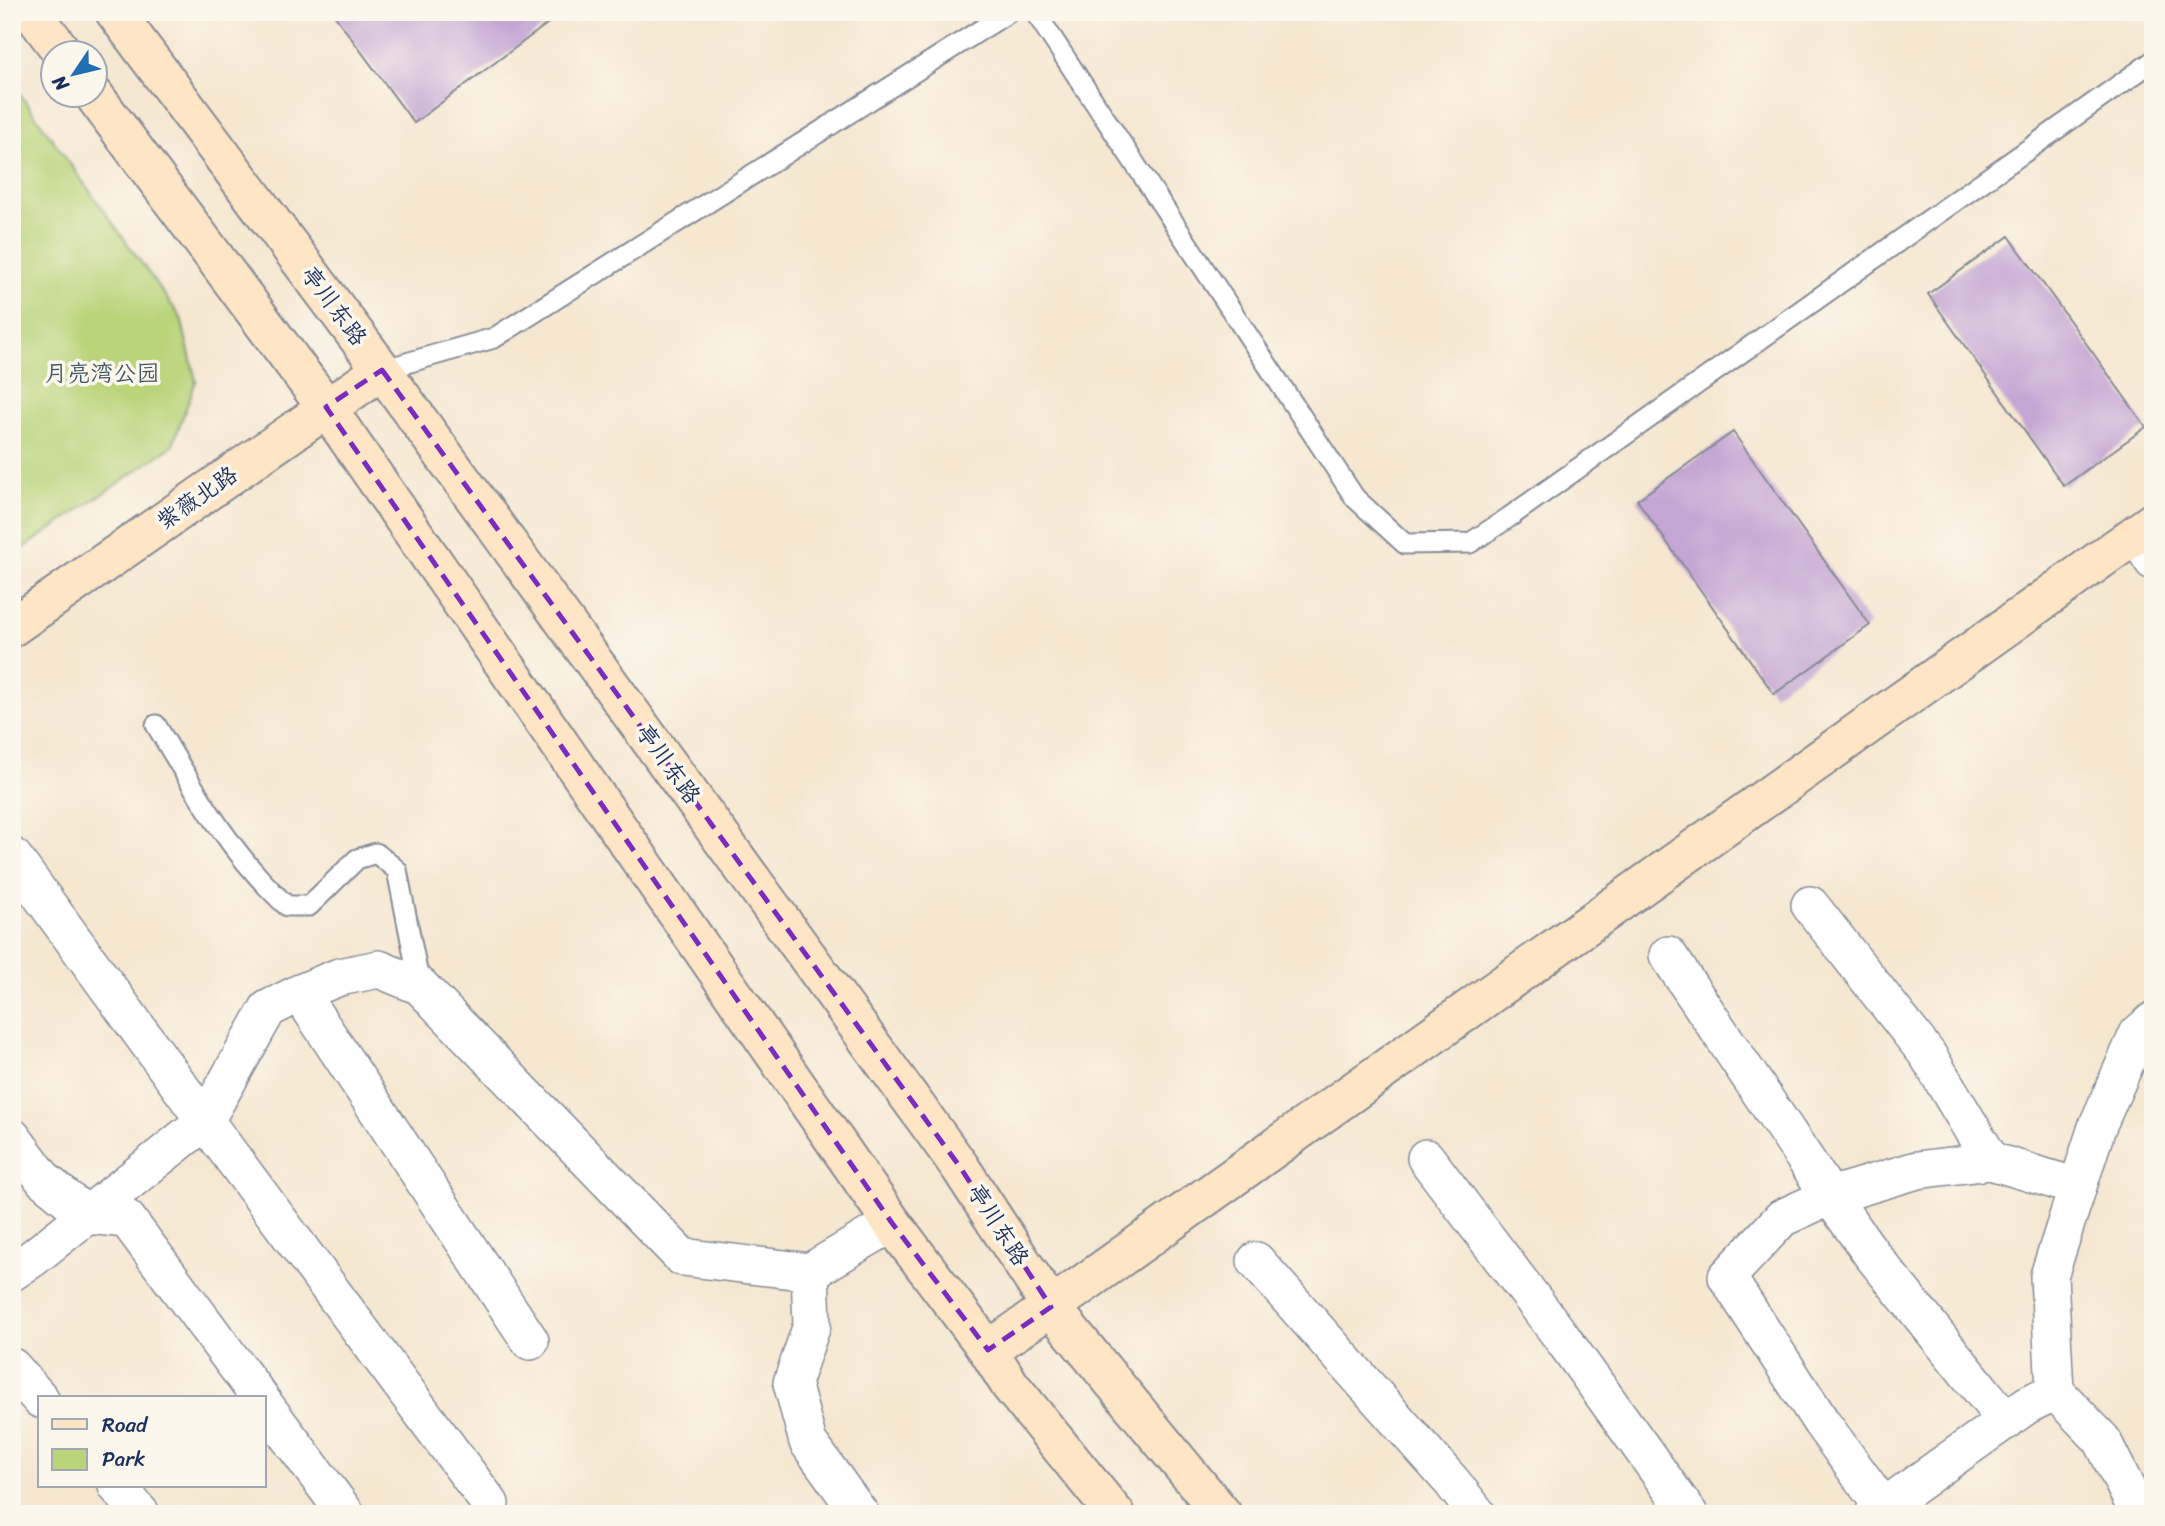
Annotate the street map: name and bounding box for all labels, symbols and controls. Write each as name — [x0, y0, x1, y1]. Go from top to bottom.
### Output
north arrow — [38, 38, 108, 108]
text: N — [43, 68, 78, 99]
street label: 亭川东路 — [290, 257, 378, 355]
park label: 月亮湾公园 — [45, 353, 160, 394]
street label: 紫薇北路 — [148, 455, 246, 541]
street label: 亭川东路 — [624, 715, 712, 813]
street label: 亭川东路 — [956, 1175, 1040, 1275]
legend — [38, 1396, 266, 1488]
text: Road — [102, 1406, 149, 1444]
text: Park — [102, 1440, 145, 1478]

